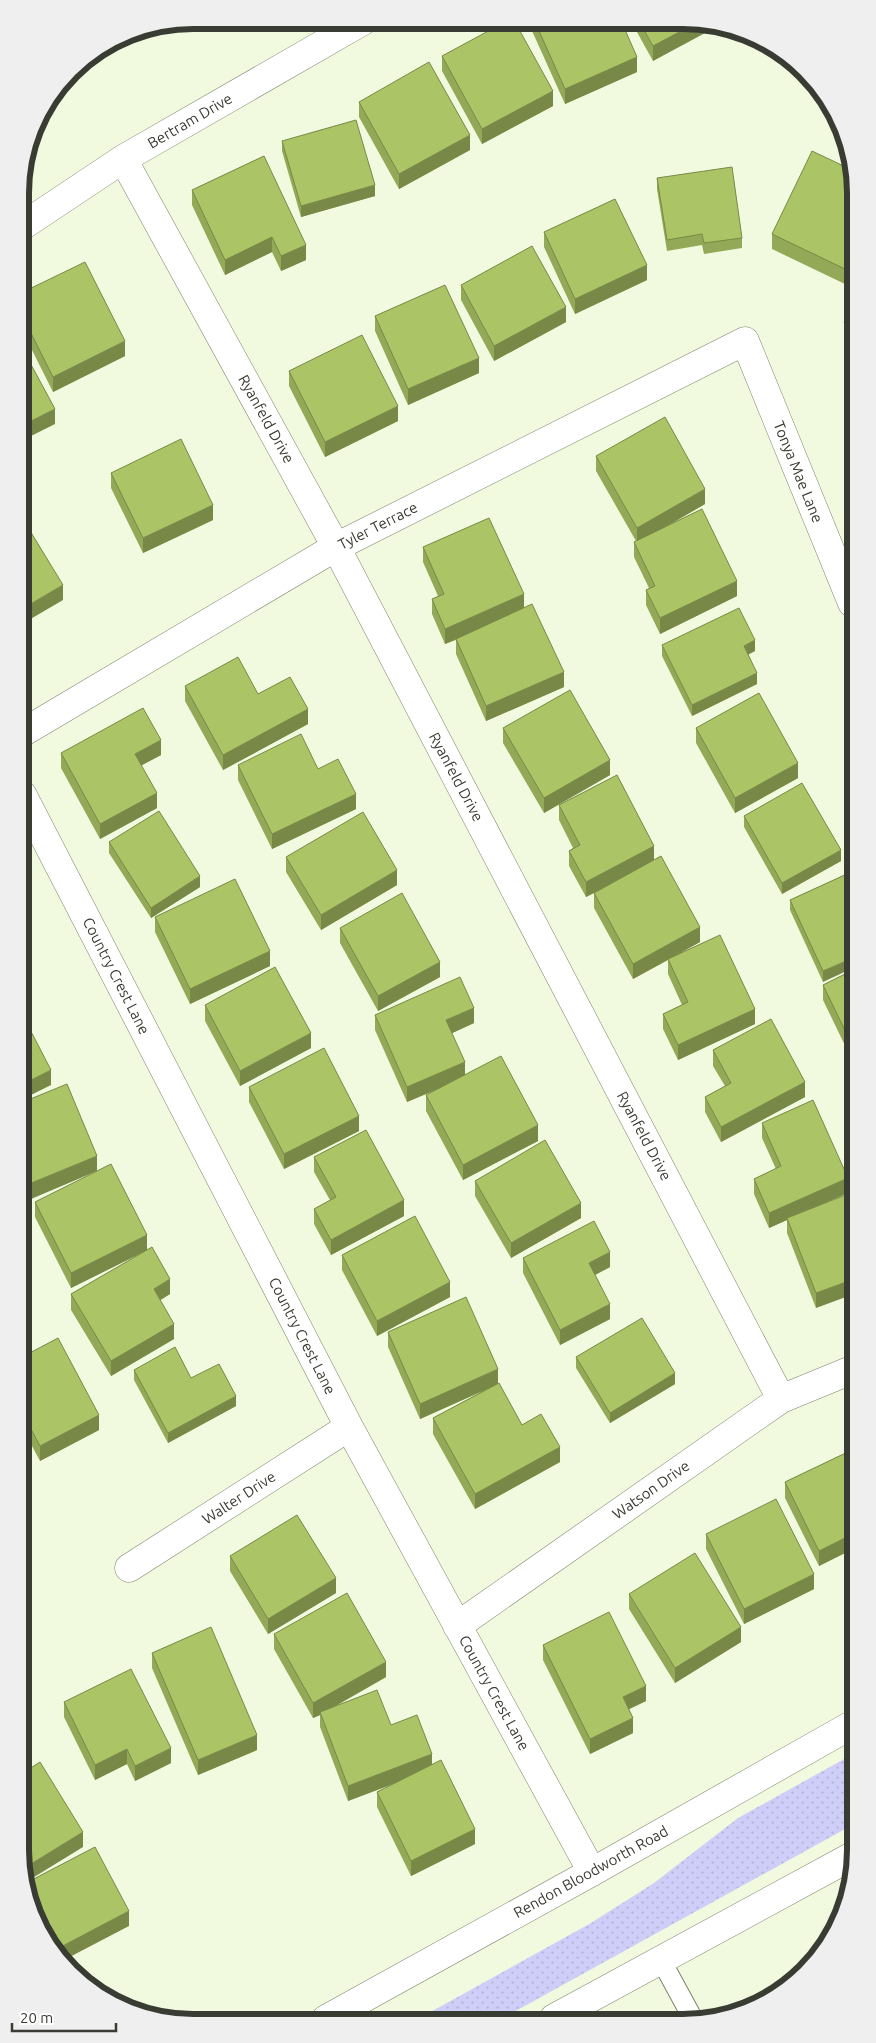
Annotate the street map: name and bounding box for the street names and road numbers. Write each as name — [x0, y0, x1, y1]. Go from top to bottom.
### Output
street label: Bertram Drive — [145, 90, 235, 152]
street label: Ryanfeld Drive — [235, 372, 298, 466]
street label: Tonya Mae Lane — [770, 419, 827, 525]
street label: Tyler Terrace — [335, 498, 420, 553]
street label: Ryanfeld Drive — [426, 729, 487, 824]
street label: Country Crest Lane — [80, 915, 153, 1037]
street label: Ryanfeld Drive — [614, 1088, 675, 1183]
street label: Country Crest Lane — [266, 1275, 339, 1397]
street label: Watson Drive — [609, 1457, 692, 1522]
street label: Walter Drive — [199, 1468, 279, 1528]
street label: Country Crest Lane — [456, 1632, 533, 1753]
street label: Rendon Bloodworth Road — [511, 1822, 671, 1921]

